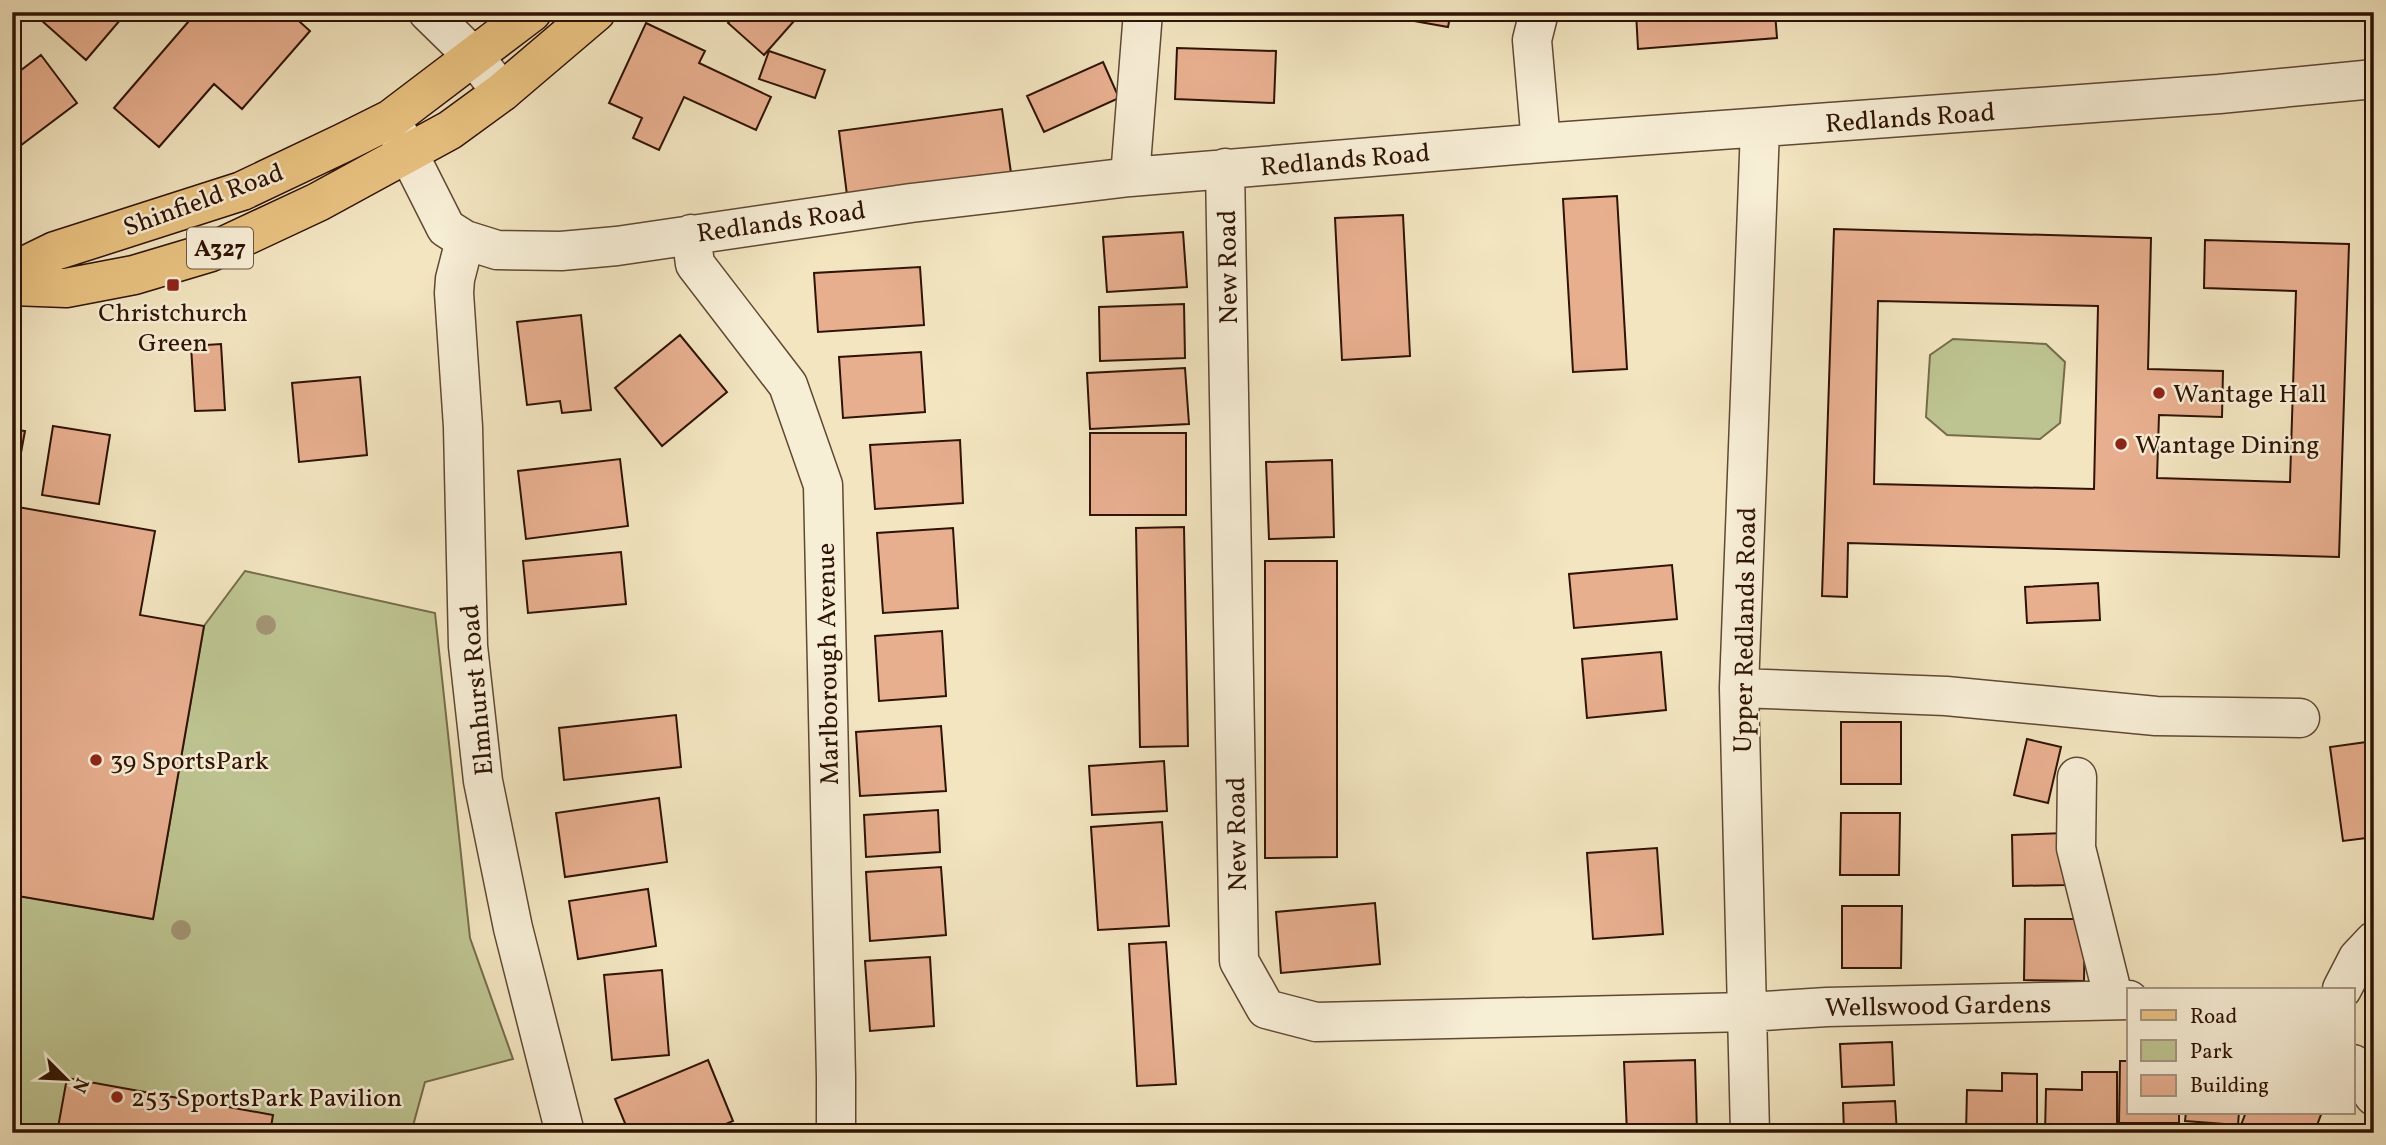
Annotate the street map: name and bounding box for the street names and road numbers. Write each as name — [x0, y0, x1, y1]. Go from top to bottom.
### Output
street label: Redlands Road — [1824, 95, 1996, 143]
street label: Redlands Road — [1259, 136, 1432, 186]
street label: Shinfield Road — [119, 155, 289, 247]
street label: Redlands Road — [694, 193, 868, 253]
street label: New Road — [1210, 209, 1248, 325]
road number: A327 — [187, 228, 253, 268]
street label: Upper Redlands Road — [1726, 507, 1766, 753]
street label: Marlborough Avenue — [809, 543, 849, 785]
street label: Elmhurst Road — [453, 603, 503, 777]
street label: New Road — [1219, 776, 1257, 892]
street label: Wellswood Gardens — [1825, 987, 2052, 1027]

